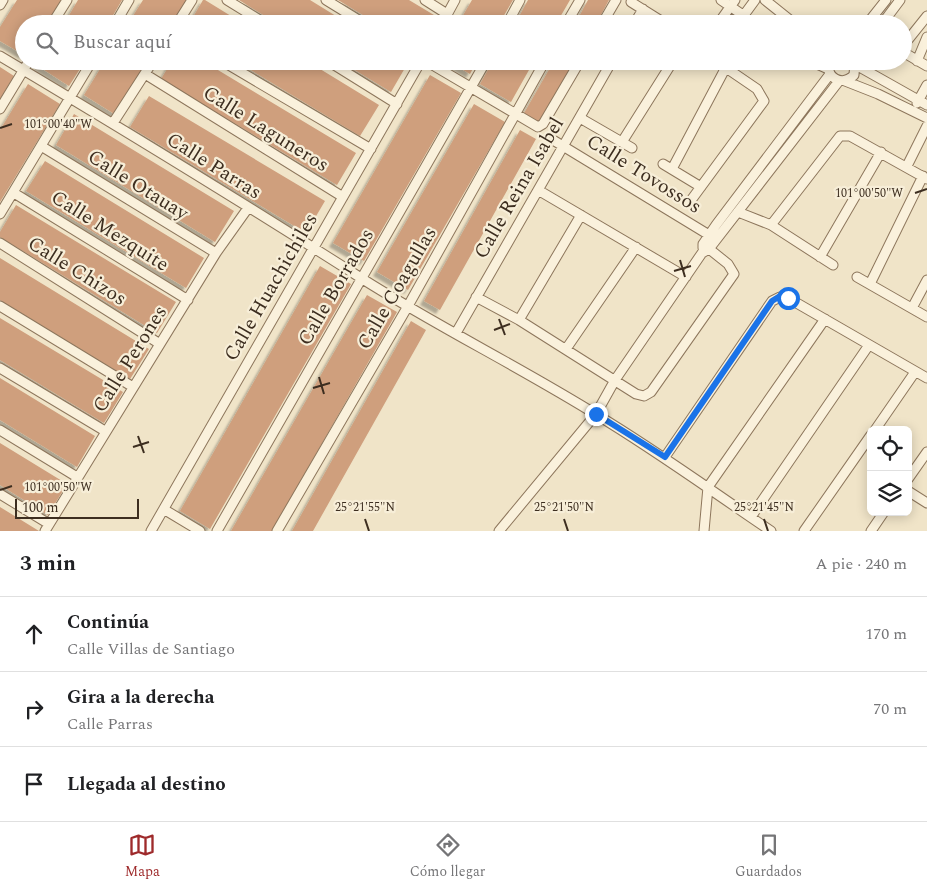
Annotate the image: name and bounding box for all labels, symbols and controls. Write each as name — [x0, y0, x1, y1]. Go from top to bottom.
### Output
search box — [15, 15, 912, 70]
text: Buscar aquí — [73, 28, 172, 57]
icon: search — [33, 29, 61, 57]
street label: Calle Laguneros — [197, 78, 335, 180]
street label: Calle Reina Isabel — [466, 112, 572, 264]
text: 101°00'40"W — [24, 115, 92, 134]
street label: Calle Parras — [161, 125, 267, 207]
street label: Calle Tovossos — [581, 127, 707, 221]
street label: Calle Otauay — [82, 142, 196, 229]
street label: Calle Mezquite — [45, 183, 175, 279]
text: 101°00'50"W — [835, 184, 903, 203]
street label: Calle Huachichiles — [216, 207, 326, 367]
street label: Calle Coagullas — [349, 221, 445, 355]
street label: Calle Borrados — [290, 223, 382, 351]
street label: Calle Chizos — [22, 229, 132, 313]
route start — [777, 287, 800, 310]
street label: Calle Perones — [85, 300, 175, 418]
route end — [585, 403, 608, 426]
map controls — [867, 426, 912, 516]
button: locate — [867, 426, 912, 471]
button: layers — [867, 471, 912, 516]
text: 101°00'50"W — [24, 478, 92, 497]
scale bar — [15, 496, 139, 519]
text: 100 m — [22, 497, 59, 518]
text: 25°21'55"N — [335, 498, 395, 517]
text: 25°21'50"N — [534, 498, 594, 517]
text: 25°21'45"N — [734, 498, 794, 517]
text: 3 min — [20, 548, 76, 580]
text: A pie · 240 m — [815, 552, 907, 576]
text: Continúa — [67, 608, 149, 637]
icon: ahead — [20, 620, 48, 648]
text: 170 m — [865, 622, 907, 646]
text: Calle Villas de Santiago — [67, 637, 235, 661]
text: Gira a la derecha — [67, 683, 214, 712]
icon: right — [20, 695, 48, 723]
text: 70 m — [873, 697, 907, 721]
text: Calle Parras — [67, 712, 153, 736]
icon: arrive — [20, 770, 48, 798]
text: Llegada al destino — [67, 770, 226, 799]
tab: Mapa — [125, 831, 160, 882]
tab: Cómo llegar — [410, 831, 485, 882]
tab: Guardados — [735, 831, 802, 882]

